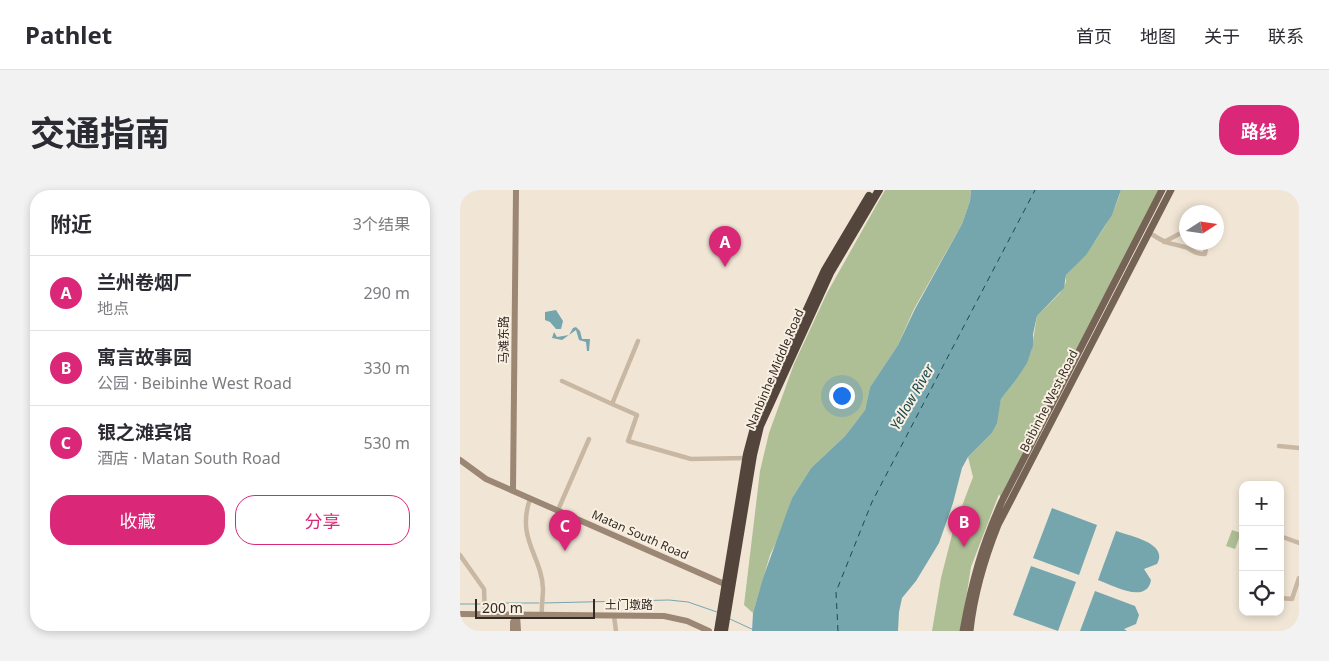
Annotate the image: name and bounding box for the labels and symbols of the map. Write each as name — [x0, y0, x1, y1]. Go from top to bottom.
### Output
north arrow — [1179, 205, 1224, 250]
pin: A — [709, 226, 741, 267]
street label: Nanbinhe Middle Road — [742, 306, 808, 432]
street label: 马滩东路 — [495, 316, 512, 364]
street label: Beibinhe West Road — [1015, 347, 1082, 455]
water label: Yellow River — [885, 360, 938, 433]
your location — [829, 383, 855, 409]
street label: Matan South Road — [589, 506, 691, 563]
pin: B — [948, 506, 980, 547]
pin: C — [549, 510, 581, 551]
scale bar — [475, 596, 595, 619]
street label: 土门墩路 — [605, 596, 653, 613]

